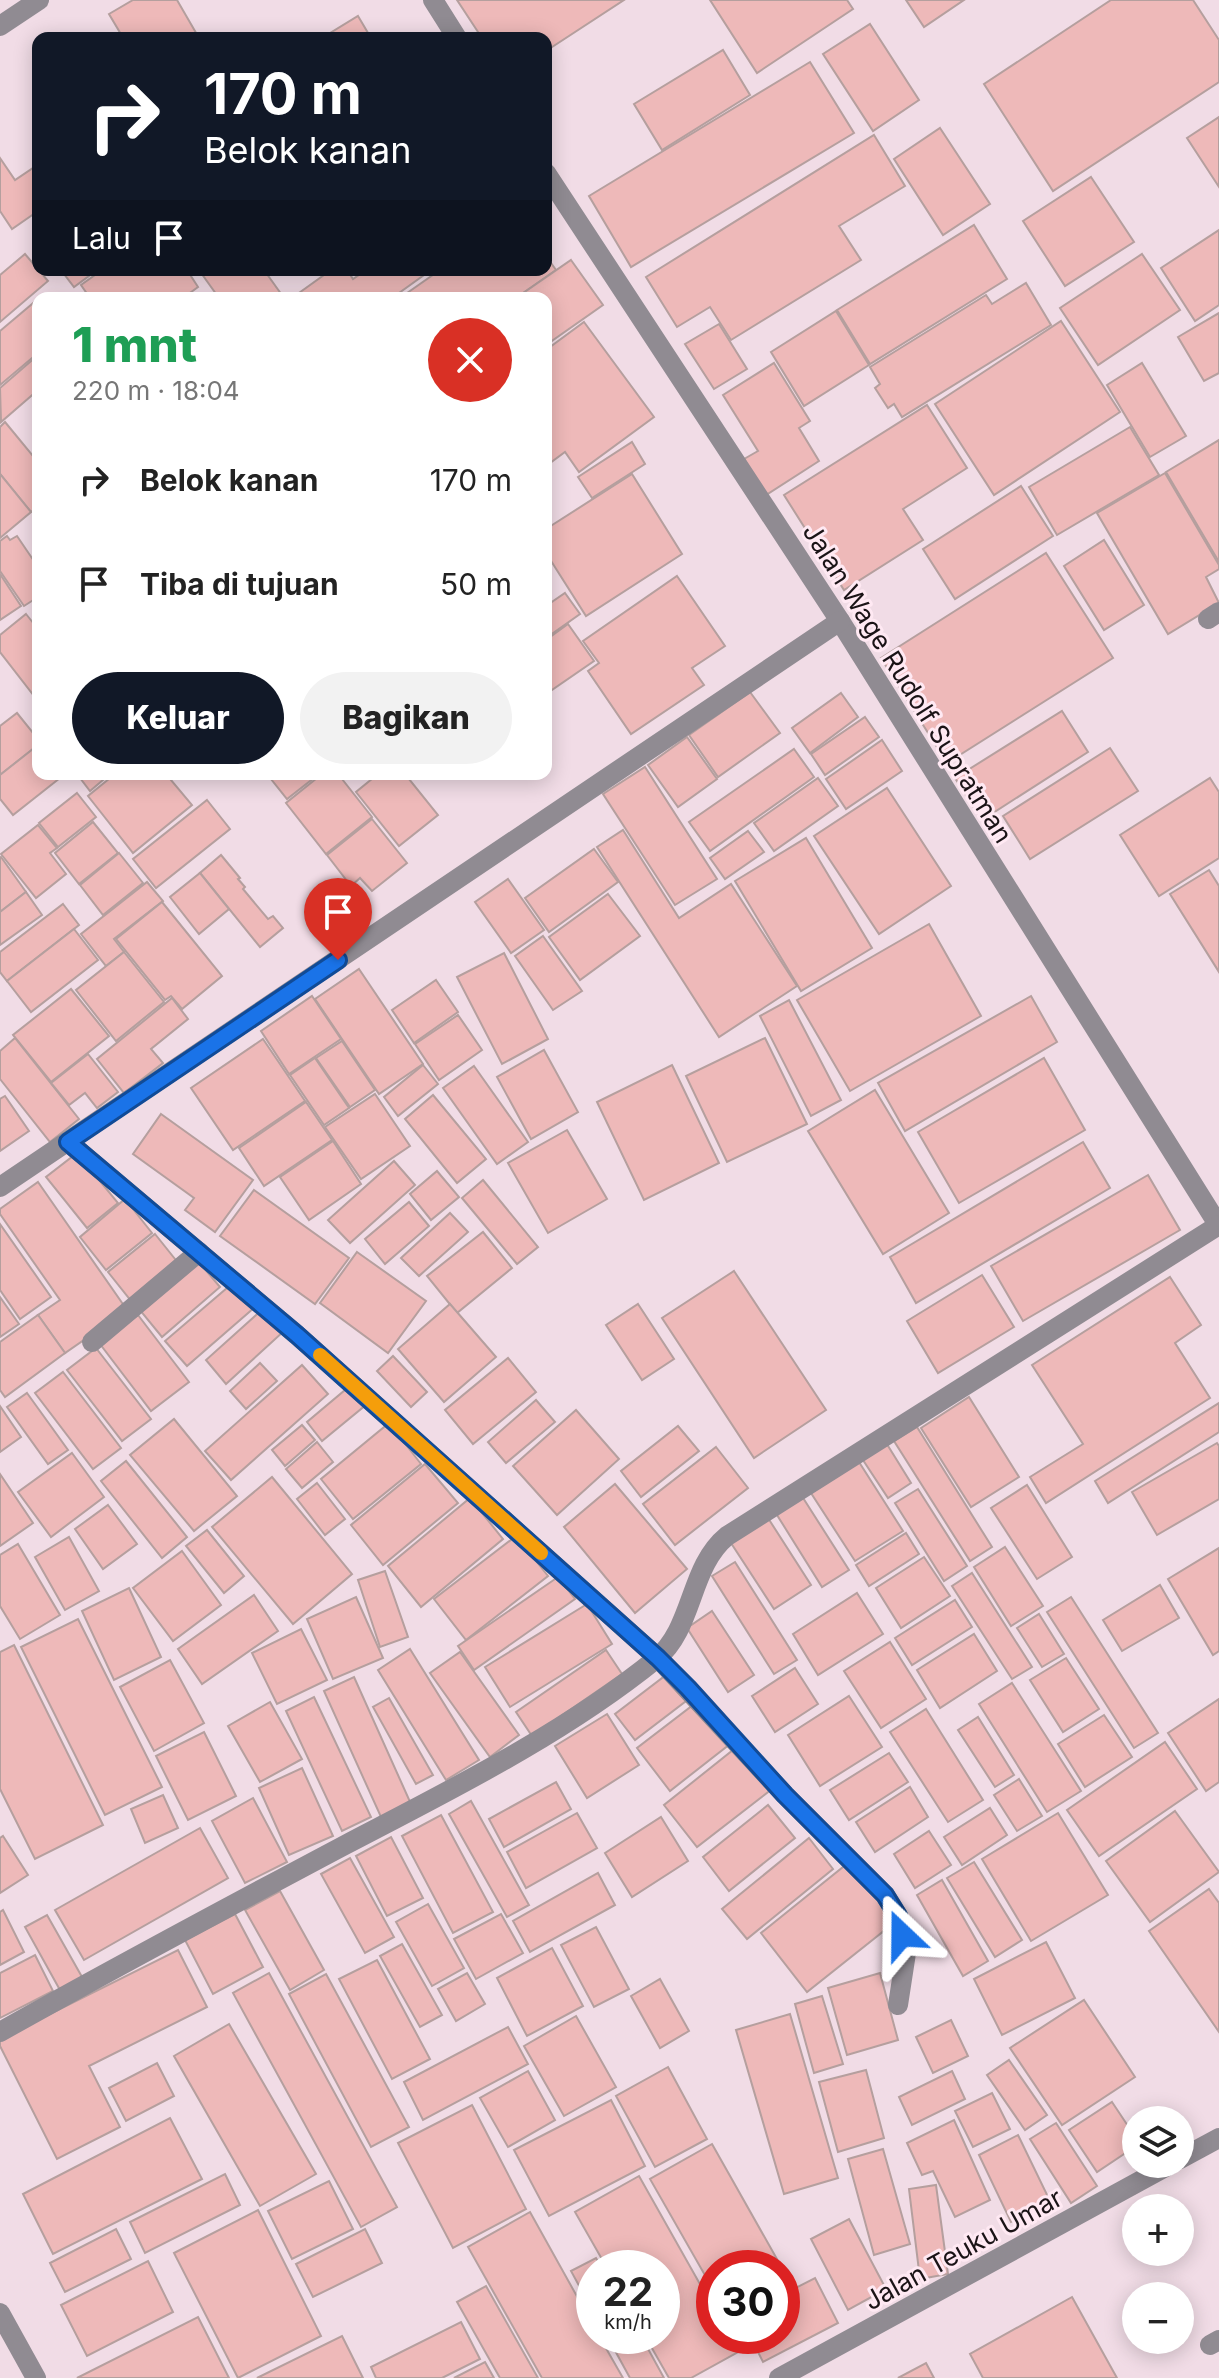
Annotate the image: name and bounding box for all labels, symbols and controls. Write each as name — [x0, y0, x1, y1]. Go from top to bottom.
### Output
text: 170 m — [204, 60, 362, 128]
icon: right — [72, 64, 176, 168]
text: Belok kanan — [204, 128, 411, 172]
icon: arrive — [147, 216, 191, 260]
text: Lalu — [72, 220, 131, 256]
text: 1 mnt — [72, 315, 197, 374]
button: close — [428, 318, 512, 402]
text: 220 m · 18:04 — [72, 375, 240, 406]
icon: right — [72, 458, 116, 502]
text: Belok kanan — [140, 462, 318, 498]
text: 170 m — [430, 462, 512, 498]
street label: Jalan Wage Rudolf Supratman — [797, 518, 1019, 848]
icon: arrive — [72, 562, 116, 606]
text: Tiba di tujuan — [140, 566, 339, 602]
text: 50 m — [440, 566, 512, 602]
button: Keluar — [72, 672, 284, 764]
button: Bagikan — [300, 672, 512, 764]
pin — [304, 878, 372, 960]
icon: arrive — [316, 890, 360, 934]
position arrow — [860, 1893, 944, 1977]
map controls — [1122, 2106, 1194, 2354]
button: layers — [1122, 2106, 1194, 2178]
street label: Jalan Teuku Umar — [859, 2182, 1068, 2316]
button: + — [1122, 2194, 1194, 2266]
speed limit sign: 30 — [696, 2250, 800, 2354]
text: 22 — [603, 2267, 653, 2316]
button: − — [1122, 2282, 1194, 2354]
text: km/h — [604, 2310, 652, 2334]

